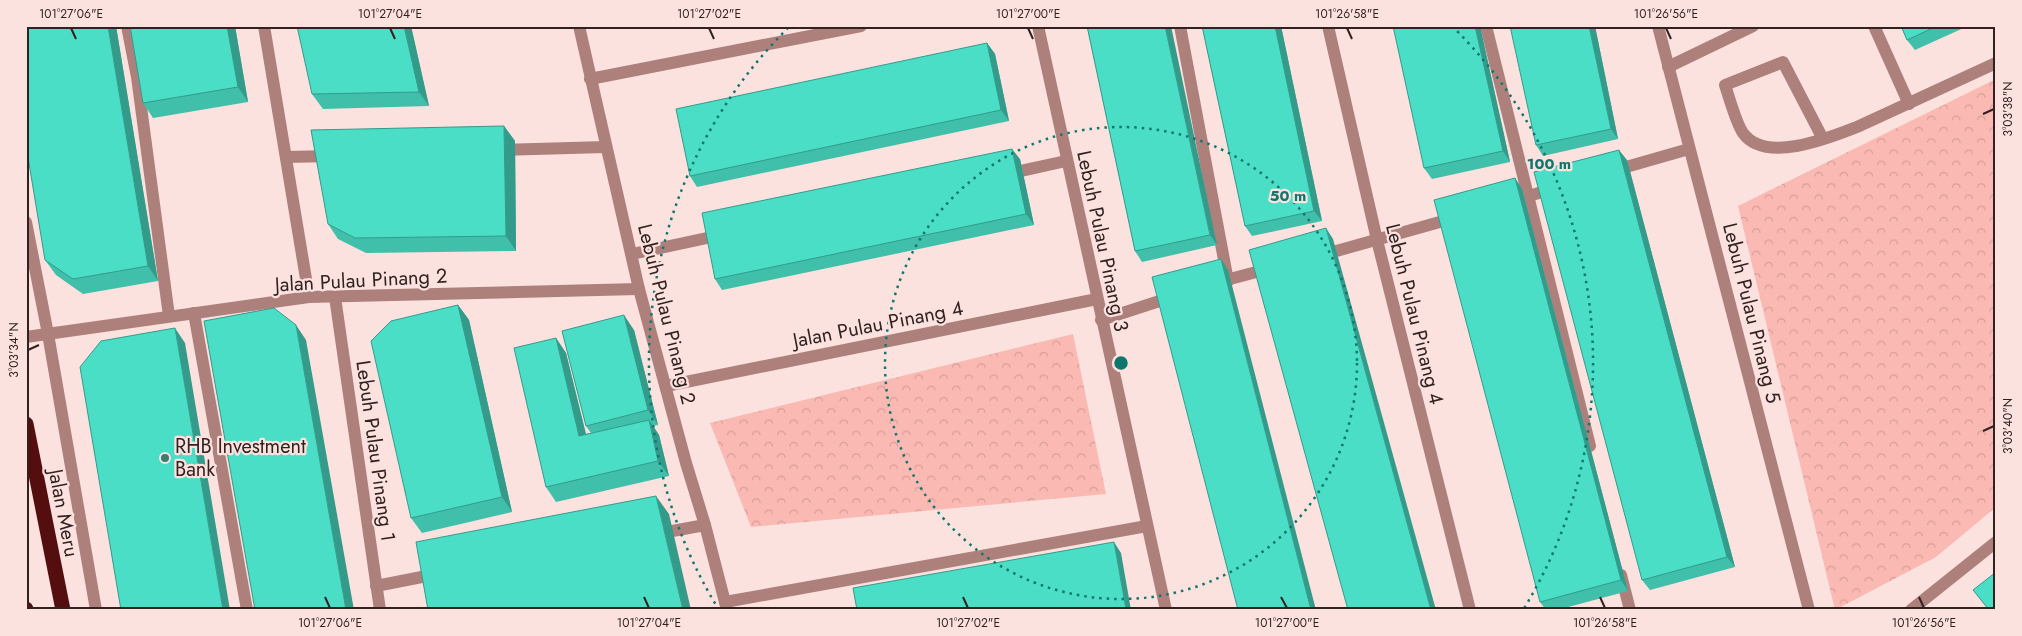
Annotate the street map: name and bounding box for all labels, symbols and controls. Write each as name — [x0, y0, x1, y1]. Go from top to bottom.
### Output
text: 101°27'06"E — [39, 5, 103, 23]
text: 101°27'04"E — [358, 5, 422, 23]
text: 101°27'02"E — [677, 5, 741, 23]
text: 101°27'00"E — [996, 5, 1060, 23]
text: 101°26'58"E — [1315, 5, 1379, 23]
text: 101°26'56"E — [1634, 5, 1698, 23]
text: 3°03'38"N — [1999, 81, 2017, 137]
street label: Lebuh Pulau Pinang 3 — [1069, 148, 1136, 334]
text: 100 m — [1527, 153, 1571, 175]
text: 50 m — [1270, 185, 1306, 207]
street label: Lebuh Pulau Pinang 5 — [1715, 220, 1788, 406]
street label: Lebuh Pulau Pinang 2 — [630, 221, 703, 407]
street label: Lebuh Pulau Pinang 4 — [1378, 221, 1451, 408]
street label: Jalan Pulau Pinang 2 — [271, 262, 448, 300]
street label: Jalan Pulau Pinang 4 — [788, 294, 966, 356]
text: 3°03'34"N — [5, 322, 23, 378]
centre of rings — [1112, 354, 1130, 372]
street label: Lebuh Pulau Pinang 1 — [348, 359, 403, 544]
text: 3°03'40"N — [1999, 398, 2017, 454]
place label: RHB Investment Bank — [175, 432, 306, 484]
marker: RHB Investment Bank — [159, 452, 171, 464]
street label: Jalan Meru — [40, 464, 86, 560]
text: 101°27'06"E — [298, 614, 362, 632]
text: 101°27'04"E — [617, 614, 681, 632]
text: 101°27'02"E — [936, 614, 1000, 632]
text: 101°27'00"E — [1255, 614, 1319, 632]
text: 101°26'58"E — [1573, 614, 1637, 632]
text: 101°26'56"E — [1892, 614, 1956, 632]

